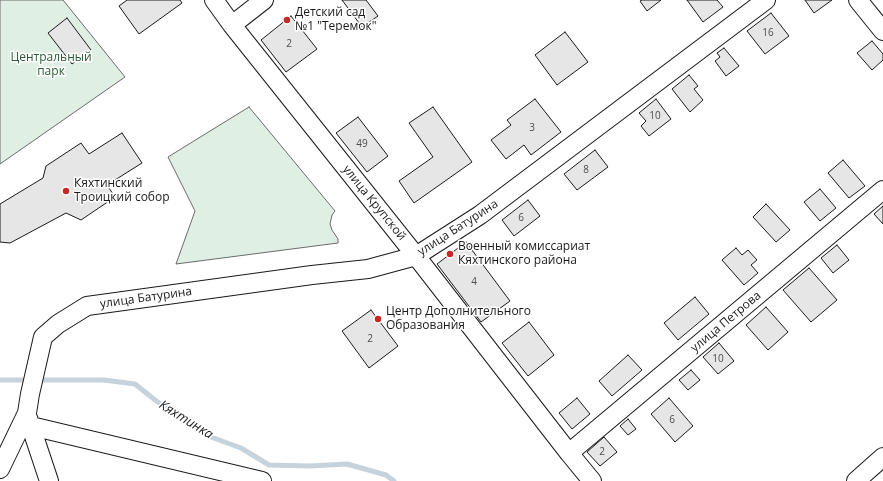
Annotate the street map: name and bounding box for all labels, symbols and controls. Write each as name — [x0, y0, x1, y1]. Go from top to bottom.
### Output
place label: Детский сад №1 "Теремок" — [295, 6, 376, 34]
marker: Детский сад №1 "Теремок" — [282, 15, 292, 25]
house number: 16 — [762, 27, 774, 39]
house number: 2 — [286, 38, 292, 50]
park label: Центральный парк — [10, 51, 92, 79]
house number: 10 — [649, 110, 661, 122]
house number: 3 — [529, 122, 535, 134]
house number: 49 — [356, 138, 368, 150]
street label: улица Крупской — [339, 162, 409, 244]
house number: 8 — [583, 164, 589, 176]
place label: Кяхтинский Троицкий собор — [74, 177, 170, 205]
marker: Кяхтинский Троицкий собор — [61, 186, 71, 196]
street label: улица Батурина — [415, 197, 501, 259]
house number: 6 — [518, 212, 524, 224]
place label: Военный комиссариат Кяхтинского района — [458, 240, 590, 268]
marker: Военный комиссариат Кяхтинского района — [445, 249, 455, 259]
house number: 4 — [471, 276, 477, 288]
street label: улица Батурина — [99, 284, 193, 312]
street label: улица Петрова — [688, 289, 764, 355]
place label: Центр Дополнительного Образования — [386, 305, 531, 333]
marker: Центр Дополнительного Образования — [373, 314, 383, 324]
house number: 2 — [367, 333, 373, 345]
house number: 10 — [712, 353, 724, 365]
water label: Кяхтинка — [156, 397, 216, 443]
house number: 6 — [669, 414, 675, 426]
house number: 2 — [599, 446, 605, 458]

